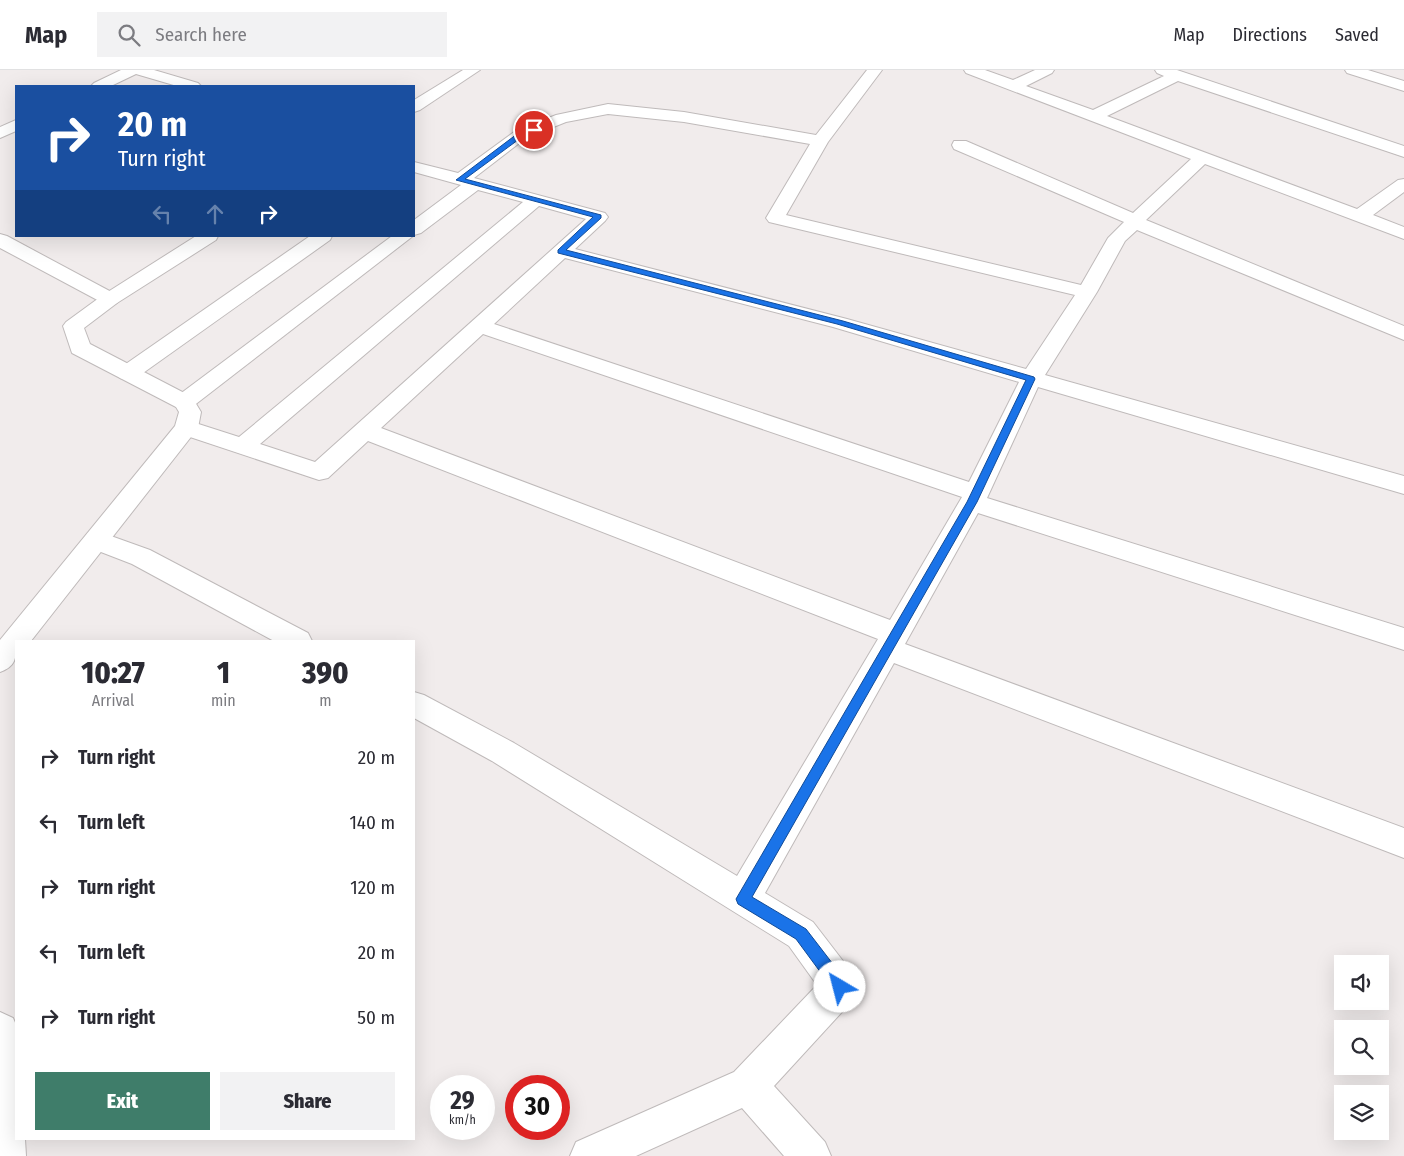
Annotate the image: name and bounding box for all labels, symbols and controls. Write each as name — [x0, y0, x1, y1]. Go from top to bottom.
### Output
search box — [97, 12, 447, 57]
text: Map — [25, 21, 67, 49]
icon: search — [115, 21, 143, 49]
text: Search here — [155, 23, 247, 46]
text: Map — [1173, 24, 1205, 46]
text: Directions — [1233, 24, 1307, 46]
text: Saved — [1335, 24, 1379, 46]
text: 20 m — [118, 103, 187, 145]
icon: right — [35, 105, 100, 170]
pin — [513, 109, 555, 151]
icon: arrive — [520, 116, 548, 144]
text: Turn right — [118, 145, 206, 172]
icon: left — [148, 200, 176, 228]
icon: ahead — [201, 200, 229, 228]
icon: right — [254, 200, 282, 228]
text: 10:27 — [81, 655, 145, 691]
text: 1 — [217, 655, 230, 691]
text: 390 — [302, 655, 349, 691]
text: Arrival — [92, 691, 134, 710]
text: min — [211, 691, 236, 710]
text: m — [319, 691, 332, 710]
icon: right — [35, 744, 63, 772]
text: Turn right — [78, 746, 155, 769]
text: 20 m — [358, 746, 395, 769]
icon: left — [35, 809, 63, 837]
text: Turn left — [78, 811, 145, 834]
text: 140 m — [349, 811, 395, 834]
icon: right — [35, 874, 63, 902]
text: Turn right — [78, 876, 155, 899]
text: 120 m — [350, 876, 395, 899]
icon: left — [35, 939, 63, 967]
text: Turn left — [78, 941, 145, 964]
text: 20 m — [358, 941, 395, 964]
map controls — [1334, 955, 1389, 1140]
button: sound — [1334, 955, 1389, 1010]
position arrow — [813, 960, 865, 1012]
icon: right — [35, 1004, 63, 1032]
text: Turn right — [78, 1006, 155, 1029]
text: 50 m — [357, 1006, 395, 1029]
button: search — [1334, 1020, 1389, 1075]
button: Exit — [35, 1072, 210, 1130]
button: Share — [220, 1072, 395, 1130]
speed limit sign: 30 — [505, 1075, 570, 1140]
button: layers — [1334, 1085, 1389, 1140]
text: 29 — [450, 1086, 475, 1116]
text: km/h — [449, 1113, 476, 1127]

